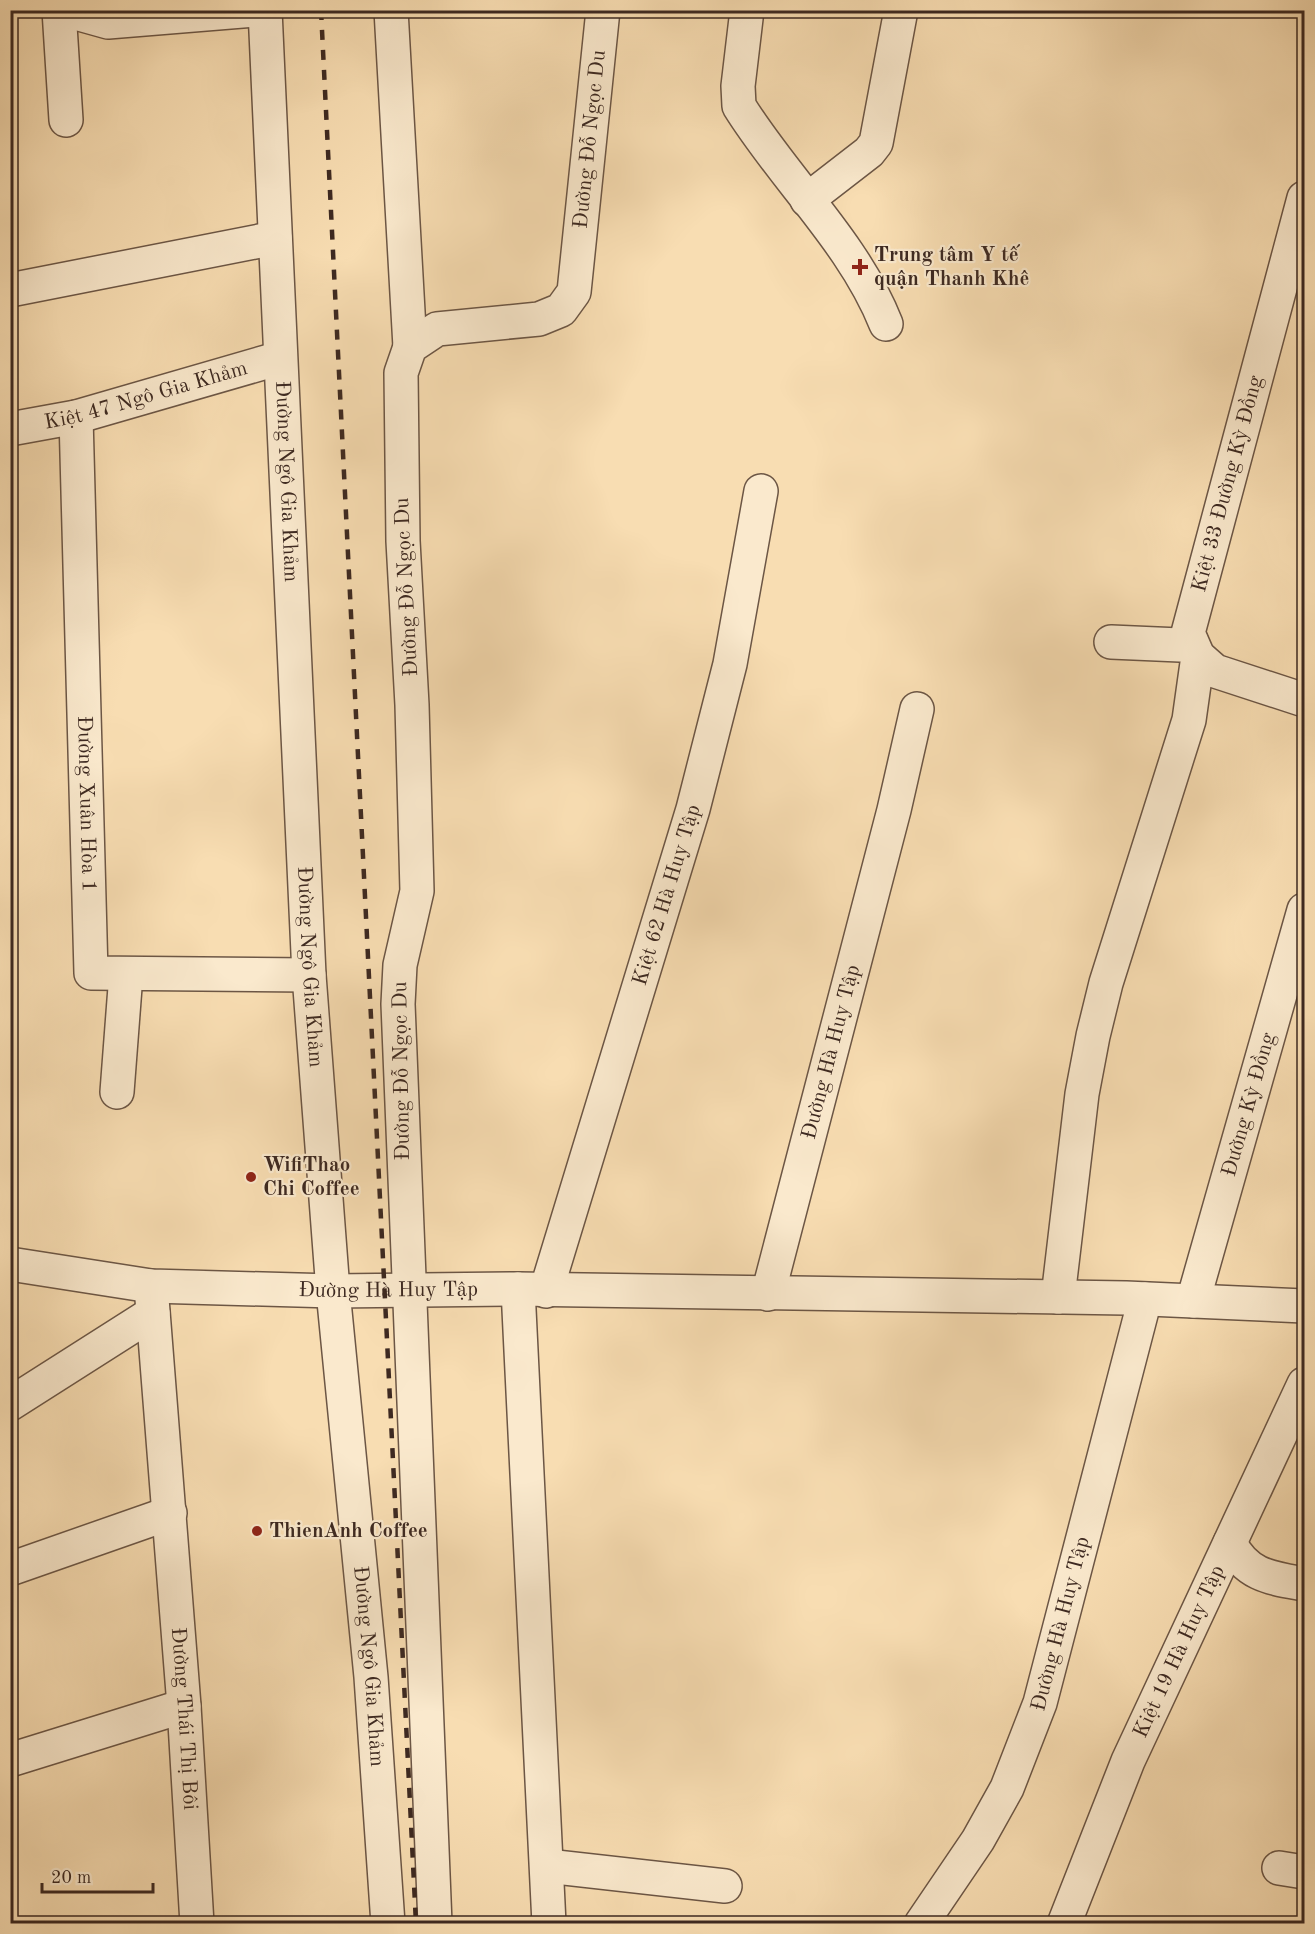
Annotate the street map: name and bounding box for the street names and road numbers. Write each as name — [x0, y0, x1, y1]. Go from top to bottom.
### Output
street label: Đường Đỗ Ngọc Du — [570, 49, 609, 230]
street label: Kiệt 47 Ngô Gia Khảm — [43, 357, 250, 433]
street label: Kiệt 33 Đường Kỳ Đồng — [1187, 372, 1267, 594]
street label: Đường Ngô Gia Khảm — [271, 380, 302, 583]
street label: Đường Đỗ Ngọc Du — [390, 497, 422, 677]
street label: Đường Xuân Hòa 1 — [74, 715, 99, 892]
street label: Kiệt 62 Hà Huy Tập — [629, 802, 704, 988]
street label: Đường Ngô Gia Khảm — [294, 866, 326, 1068]
street label: Đường Hà Huy Tập — [798, 963, 864, 1142]
street label: Đường Đỗ Ngọc Du — [388, 981, 414, 1161]
street label: Đường Kỳ Đồng — [1218, 1030, 1279, 1179]
street label: Đường Hà Huy Tập — [298, 1279, 478, 1302]
street label: Đường Hà Huy Tập — [1028, 1534, 1093, 1713]
street label: Kiệt 19 Hà Huy Tập — [1130, 1562, 1228, 1741]
street label: Đường Ngô Gia Khảm — [350, 1565, 388, 1768]
street label: Đường Thái Thị Bôi — [167, 1626, 201, 1811]

